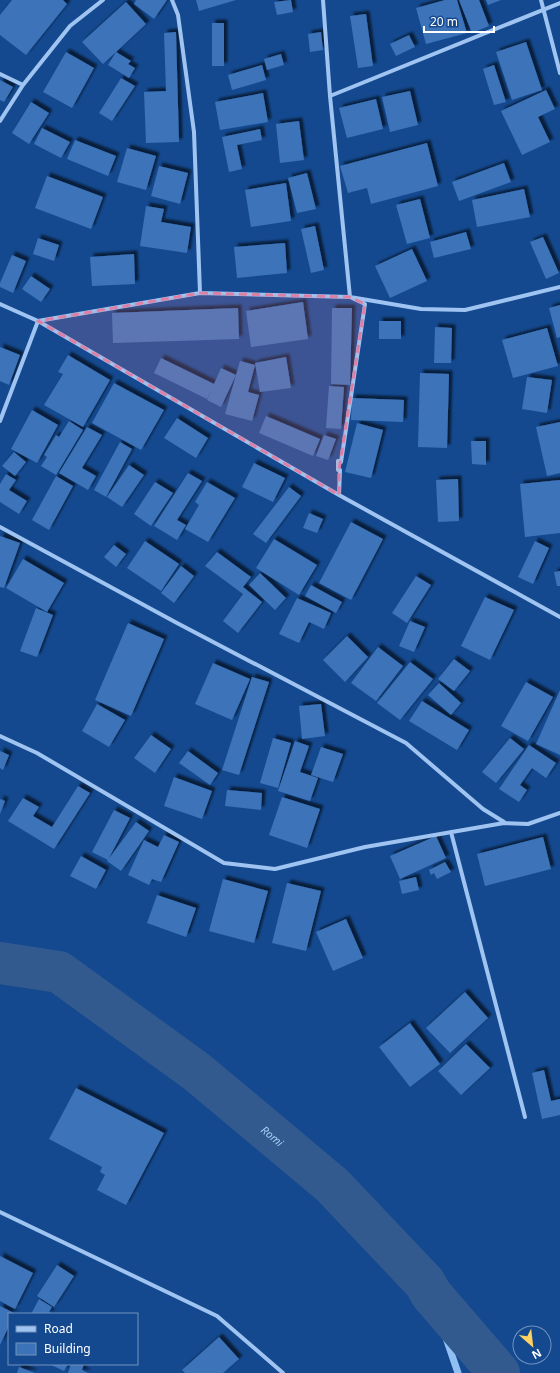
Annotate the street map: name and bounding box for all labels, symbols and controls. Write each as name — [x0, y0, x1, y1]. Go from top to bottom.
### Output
scale bar — [424, 8, 494, 34]
text: 20 m — [430, 13, 458, 30]
water label: Romi — [258, 1122, 287, 1149]
legend — [8, 1313, 138, 1365]
text: Road — [44, 1320, 73, 1337]
north arrow — [512, 1325, 552, 1365]
text: Building — [44, 1340, 91, 1357]
text: N — [529, 1346, 544, 1363]

